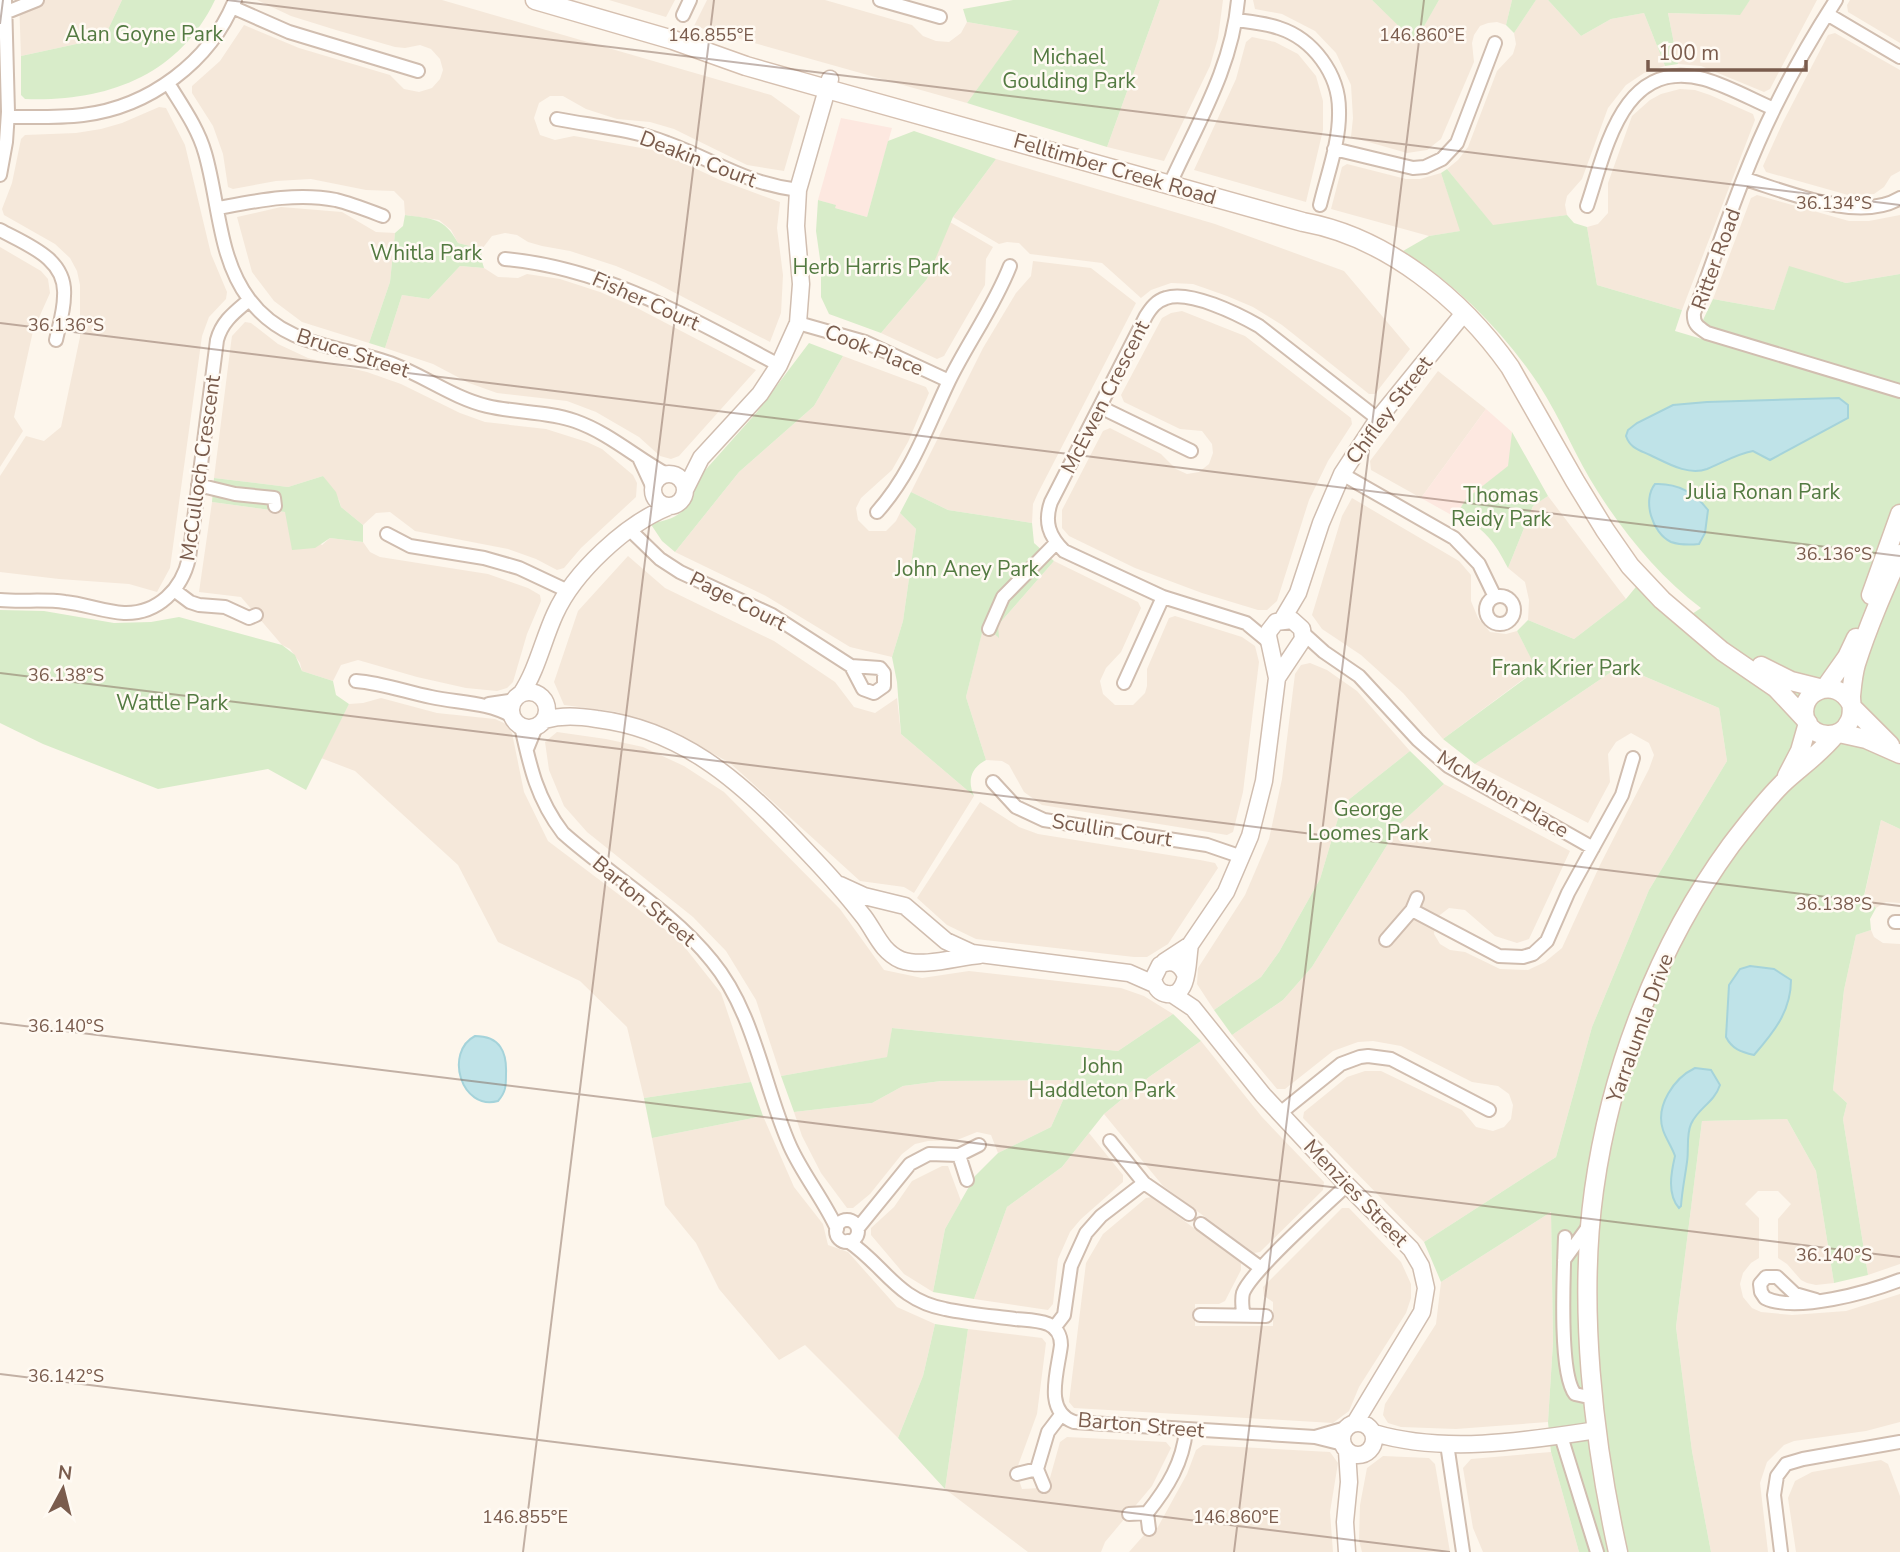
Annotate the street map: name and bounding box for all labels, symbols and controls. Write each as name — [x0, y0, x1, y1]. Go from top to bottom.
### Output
park label: Alan Goyne Park — [65, 20, 223, 48]
text: 146.855°E — [668, 23, 754, 47]
text: 146.860°E — [1379, 23, 1465, 47]
scale bar — [1648, 28, 1806, 72]
text: 100 m — [1658, 39, 1719, 67]
park label: Michael Goulding Park — [1002, 43, 1136, 95]
street label: Deakin Court — [636, 124, 761, 194]
street label: Felltimber Creek Road — [1010, 127, 1220, 211]
text: 36.134°S — [1796, 191, 1872, 215]
street label: Ritter Road — [1685, 204, 1747, 314]
park label: Whitla Park — [370, 239, 482, 267]
park label: Herb Harris Park — [793, 253, 950, 281]
street label: Fisher Court — [588, 265, 705, 337]
text: 36.136°S — [28, 313, 104, 337]
street label: McEwen Crescent — [1054, 315, 1156, 478]
street label: Cook Place — [821, 318, 927, 382]
street label: Bruce Street — [293, 322, 414, 385]
street label: Chifley Street — [1339, 350, 1439, 470]
street label: McCulloch Crescent — [173, 373, 227, 563]
park label: Julia Ronan Park — [1685, 478, 1840, 506]
park label: Thomas Reidy Park — [1451, 481, 1552, 533]
text: 36.136°S — [1796, 542, 1872, 566]
park label: John Aney Park — [894, 555, 1040, 583]
street label: Page Court — [685, 565, 792, 638]
park label: Frank Krier Park — [1491, 654, 1641, 682]
text: 36.138°S — [28, 663, 104, 687]
park label: Wattle Park — [116, 689, 229, 717]
street label: McMahon Place — [1432, 744, 1574, 844]
park label: George Loomes Park — [1307, 795, 1429, 847]
street label: Scullin Court — [1050, 807, 1175, 853]
street label: Barton Street — [586, 849, 702, 953]
text: 36.138°S — [1796, 892, 1872, 916]
street label: Yarralumla Drive — [1600, 950, 1680, 1107]
text: 36.140°S — [28, 1014, 104, 1038]
park label: John Haddleton Park — [1028, 1052, 1176, 1104]
street label: Menzies Street — [1297, 1133, 1415, 1253]
text: 36.140°S — [1796, 1243, 1872, 1267]
text: 36.142°S — [28, 1364, 104, 1388]
street label: Barton Street — [1077, 1406, 1206, 1445]
north arrow — [28, 1454, 98, 1524]
text: N — [56, 1459, 74, 1487]
text: 146.855°E — [482, 1505, 568, 1529]
text: 146.860°E — [1193, 1505, 1279, 1529]

